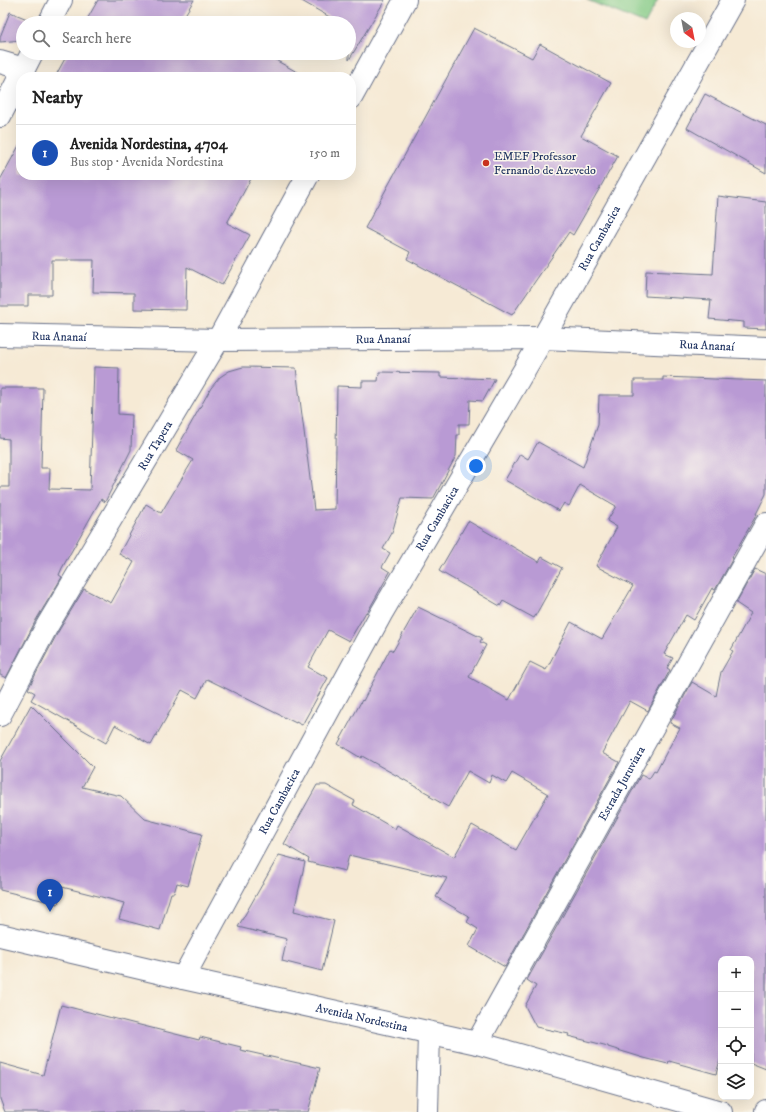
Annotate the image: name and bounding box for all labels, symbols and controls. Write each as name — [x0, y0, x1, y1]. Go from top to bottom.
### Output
north arrow — [670, 12, 706, 48]
search box — [16, 16, 356, 60]
icon: search — [30, 27, 52, 49]
text: Search here — [62, 29, 131, 48]
text: Nearby — [32, 87, 82, 109]
text: Avenida Nordestina, 4704 — [70, 135, 227, 154]
text: 1 — [43, 145, 47, 161]
text: 150 m — [309, 145, 340, 161]
place label: EMEF Professor Fernando de Azevedo — [494, 149, 596, 178]
text: Bus stop · Avenida Nordestina — [70, 154, 223, 170]
marker: EMEF Professor Fernando de Azevedo — [481, 158, 491, 168]
street label: Rua Cambacica — [575, 202, 624, 274]
street label: Rua Ananaí — [31, 329, 88, 345]
street label: Rua Ananaí — [355, 332, 411, 347]
street label: Rua Ananaí — [679, 337, 735, 355]
street label: Rua Tapera — [135, 417, 176, 473]
your location — [466, 456, 486, 476]
street label: Rua Cambacica — [413, 483, 463, 554]
street label: Estrada Juruviara — [595, 743, 649, 824]
street label: Rua Cambacica — [255, 765, 304, 837]
pin: 1 — [37, 879, 63, 912]
map controls — [718, 956, 754, 1100]
button: + — [718, 956, 754, 992]
button: − — [718, 992, 754, 1028]
street label: Avenida Nordestina — [314, 1001, 410, 1036]
button: locate — [718, 1028, 754, 1064]
button: layers — [718, 1064, 754, 1100]

